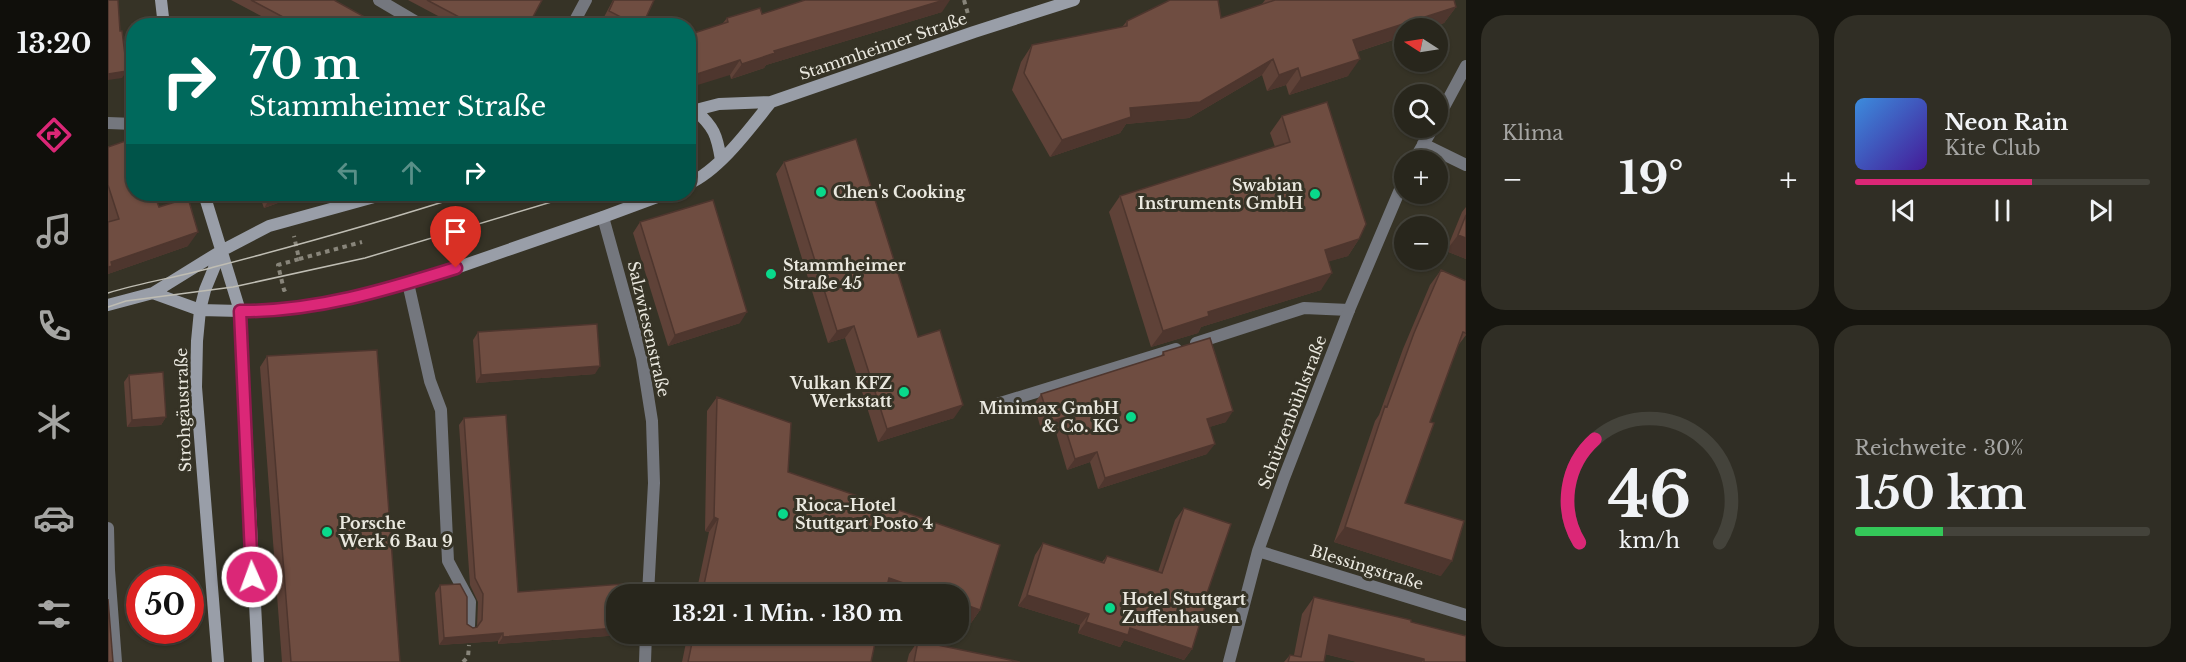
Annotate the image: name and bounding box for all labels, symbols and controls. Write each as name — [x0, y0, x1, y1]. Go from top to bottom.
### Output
street label: Stammheimer Straße — [796, 8, 970, 84]
north arrow — [1394, 18, 1448, 72]
map controls — [1394, 18, 1448, 270]
text: 13:20 — [17, 27, 91, 60]
text: 70 m — [249, 38, 360, 90]
icon: right — [150, 42, 228, 120]
button: search — [1394, 84, 1448, 138]
text: Stammheimer Straße — [249, 90, 546, 123]
text: Neon Rain — [1945, 109, 2068, 136]
icon: directions — [33, 114, 75, 156]
text: Klima — [1502, 121, 1563, 145]
text: Kite Club — [1945, 136, 2041, 160]
button: + — [1394, 150, 1448, 204]
text: 19° — [1619, 150, 1684, 206]
icon: left — [332, 156, 365, 189]
icon: ahead — [395, 156, 428, 189]
icon: right — [458, 156, 491, 189]
text: − — [1502, 159, 1523, 200]
text: + — [1779, 159, 1797, 200]
place label: Swabian Instruments GmbH — [1138, 175, 1303, 213]
place label: Chen's Cooking — [833, 182, 966, 202]
marker: Chen's Cooking — [814, 185, 828, 199]
marker: Swabian Instruments GmbH — [1308, 187, 1322, 201]
icon: previous — [1887, 194, 1920, 227]
icon: pause — [1986, 194, 2019, 227]
icon: next — [2084, 194, 2117, 227]
pin — [430, 206, 481, 268]
icon: music — [33, 210, 75, 252]
icon: arrive — [439, 215, 472, 248]
button: − — [1394, 216, 1448, 270]
place label: Stammheimer Straße 45 — [783, 255, 906, 293]
street label: Salzwiesenstraße — [624, 259, 674, 399]
marker: Stammheimer Straße 45 — [764, 267, 778, 281]
icon: phone — [33, 305, 75, 347]
street label: Schützenbühlstraße — [1253, 332, 1331, 492]
street label: Strohgäustraße — [171, 348, 195, 472]
place label: Vulkan KFZ Werkstatt — [789, 373, 893, 411]
marker: Vulkan KFZ Werkstatt — [897, 385, 911, 399]
place label: Minimax GmbH & Co. KG — [979, 398, 1119, 436]
icon: climate — [33, 401, 75, 443]
marker: Minimax GmbH & Co. KG — [1124, 410, 1138, 424]
text: Reichweite · 30% — [1855, 436, 2024, 460]
text: 46 — [1608, 456, 1691, 534]
text: 150 km — [1855, 465, 2027, 521]
place label: Rioca-Hotel Stuttgart Posto 4 — [795, 495, 933, 533]
icon: car — [33, 497, 75, 539]
marker: Rioca-Hotel Stuttgart Posto 4 — [776, 507, 790, 521]
place label: Porsche Werk 6 Bau 9 — [338, 513, 453, 551]
marker: Porsche Werk 6 Bau 9 — [320, 525, 334, 539]
text: km/h — [1619, 527, 1680, 554]
street label: Blessingstraße — [1308, 540, 1426, 594]
position arrow — [220, 545, 284, 609]
speed limit sign: 50 — [126, 566, 204, 644]
place label: Hotel Stuttgart Zuffenhausen — [1122, 589, 1247, 627]
icon: filters — [33, 593, 75, 635]
text: 13:21 · 1 Min. · 130 m — [672, 600, 903, 627]
marker: Hotel Stuttgart Zuffenhausen — [1103, 601, 1117, 615]

